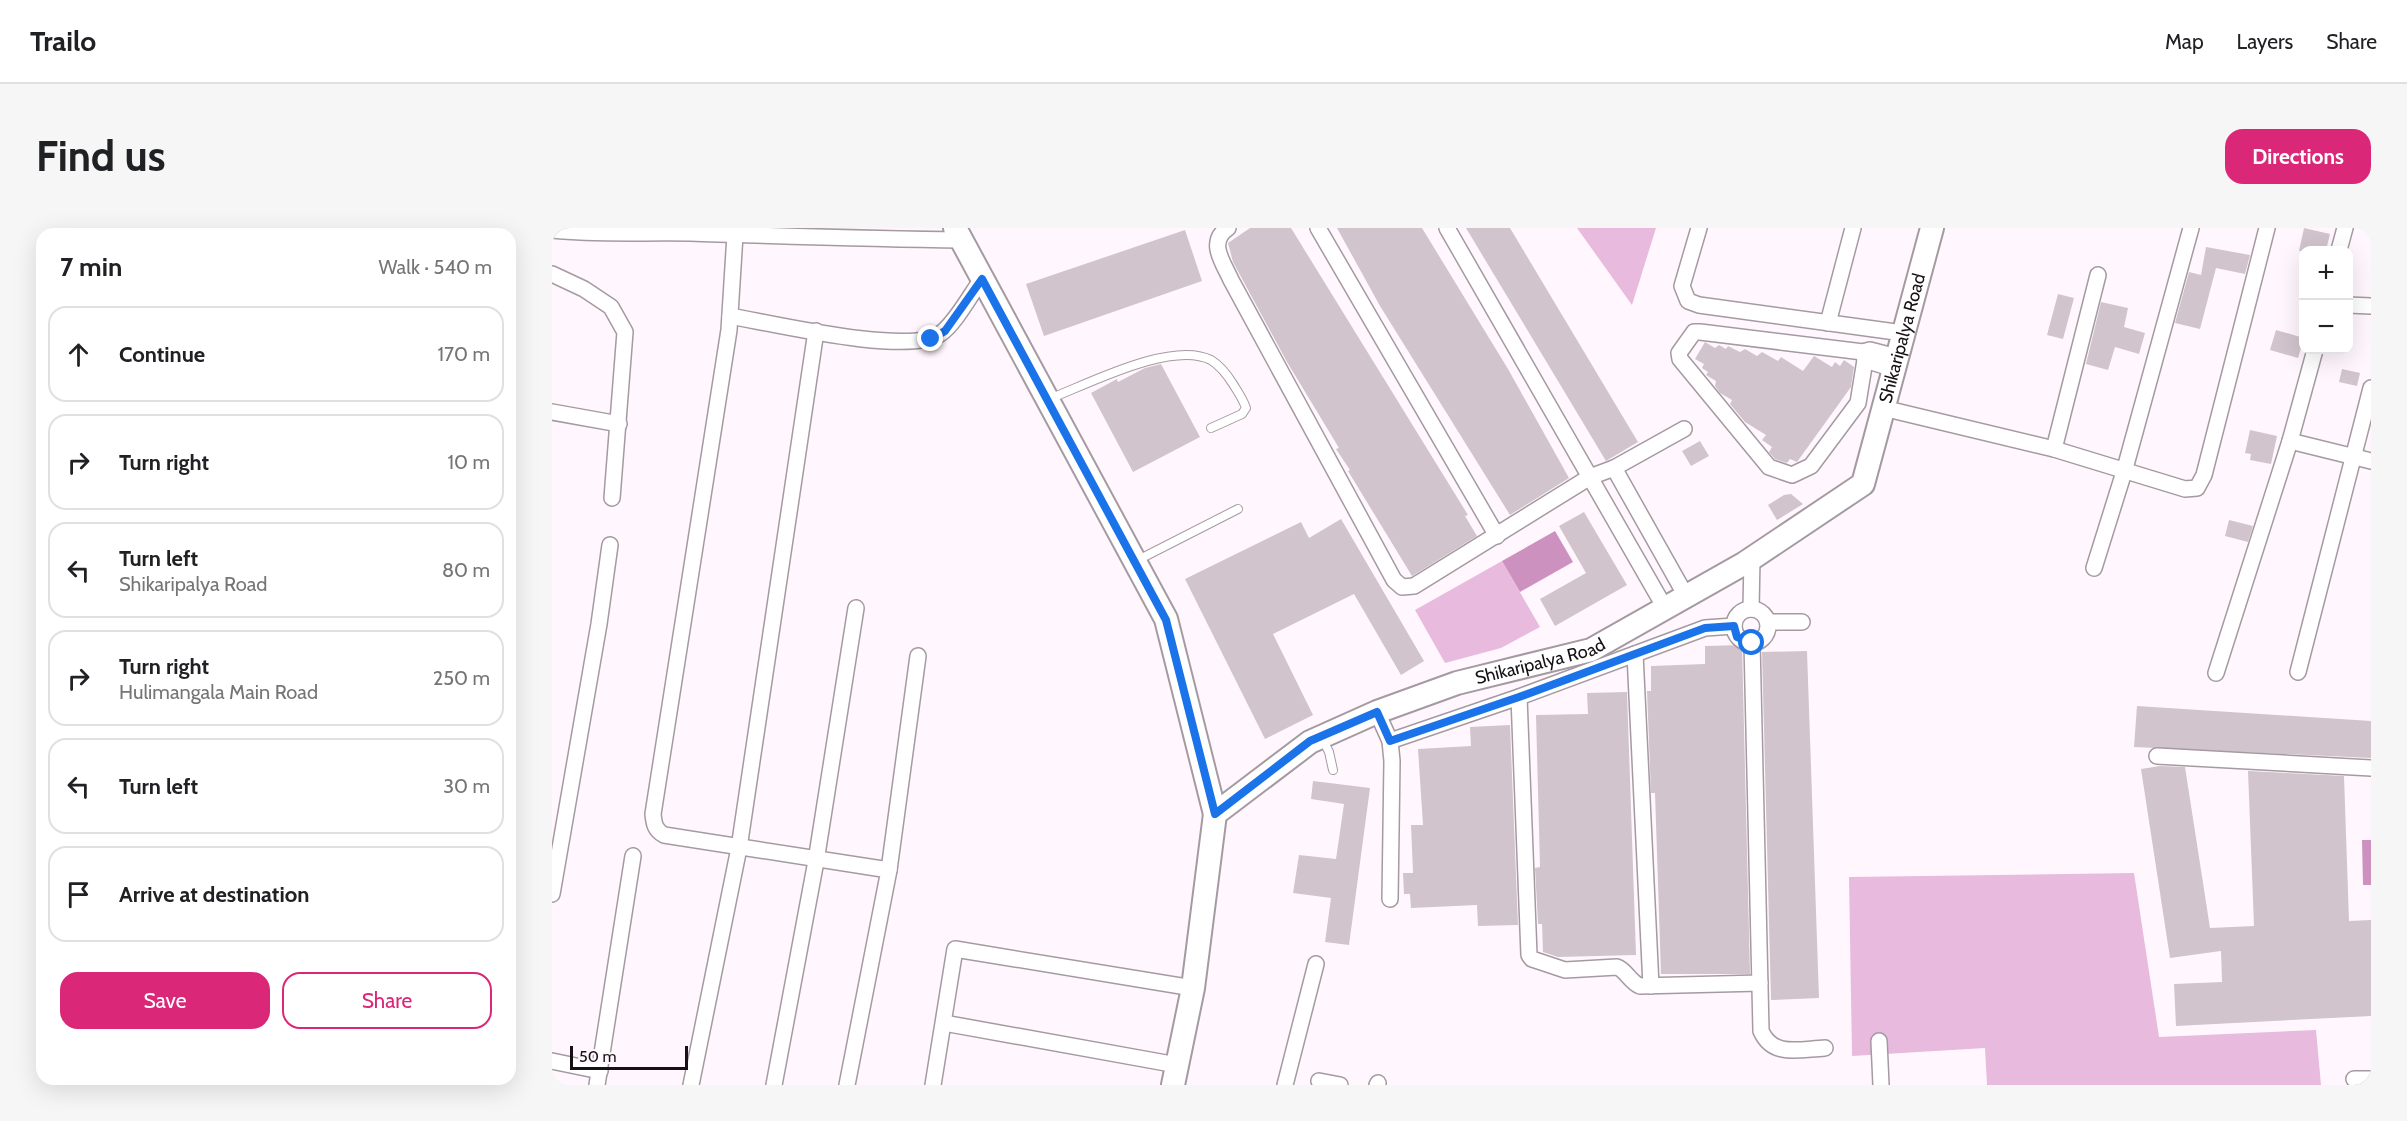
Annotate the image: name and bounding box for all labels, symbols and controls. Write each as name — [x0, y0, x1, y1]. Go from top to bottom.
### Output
text: Trailo — [30, 24, 96, 58]
text: Map — [2165, 29, 2204, 54]
text: Layers — [2237, 29, 2293, 54]
text: Share — [2326, 29, 2377, 54]
button: Directions — [2225, 129, 2371, 184]
text: Find us — [36, 130, 165, 182]
map controls — [2299, 246, 2353, 354]
button: + — [2299, 246, 2353, 300]
text: 7 min — [60, 251, 122, 283]
text: Walk · 540 m — [378, 255, 492, 279]
street label: Shikaripalya Road — [1874, 271, 1930, 406]
button: − — [2299, 300, 2353, 354]
route end — [917, 325, 943, 351]
icon: ahead — [62, 338, 95, 371]
text: Continue — [119, 341, 205, 368]
text: 170 m — [438, 342, 490, 366]
icon: right — [62, 446, 95, 479]
text: Turn right — [119, 449, 209, 476]
text: 10 m — [447, 450, 490, 474]
text: Turn left — [119, 545, 198, 572]
icon: left — [62, 554, 95, 587]
text: 80 m — [442, 558, 490, 582]
text: Shikaripalya Road — [119, 572, 267, 596]
route start — [1738, 629, 1764, 655]
street label: Shikaripalya Road — [1473, 633, 1609, 689]
text: Turn right — [119, 653, 209, 680]
icon: right — [62, 662, 95, 695]
text: 250 m — [433, 666, 490, 690]
text: Hulimangala Main Road — [119, 680, 318, 704]
icon: left — [62, 770, 95, 803]
text: Turn left — [119, 773, 198, 800]
text: 30 m — [443, 774, 490, 798]
icon: arrive — [62, 878, 95, 911]
text: Arrive at destination — [119, 881, 309, 908]
button: Save — [60, 972, 270, 1029]
button: Share — [282, 972, 492, 1029]
scale bar — [570, 1043, 688, 1070]
text: 50 m — [579, 1047, 616, 1066]

